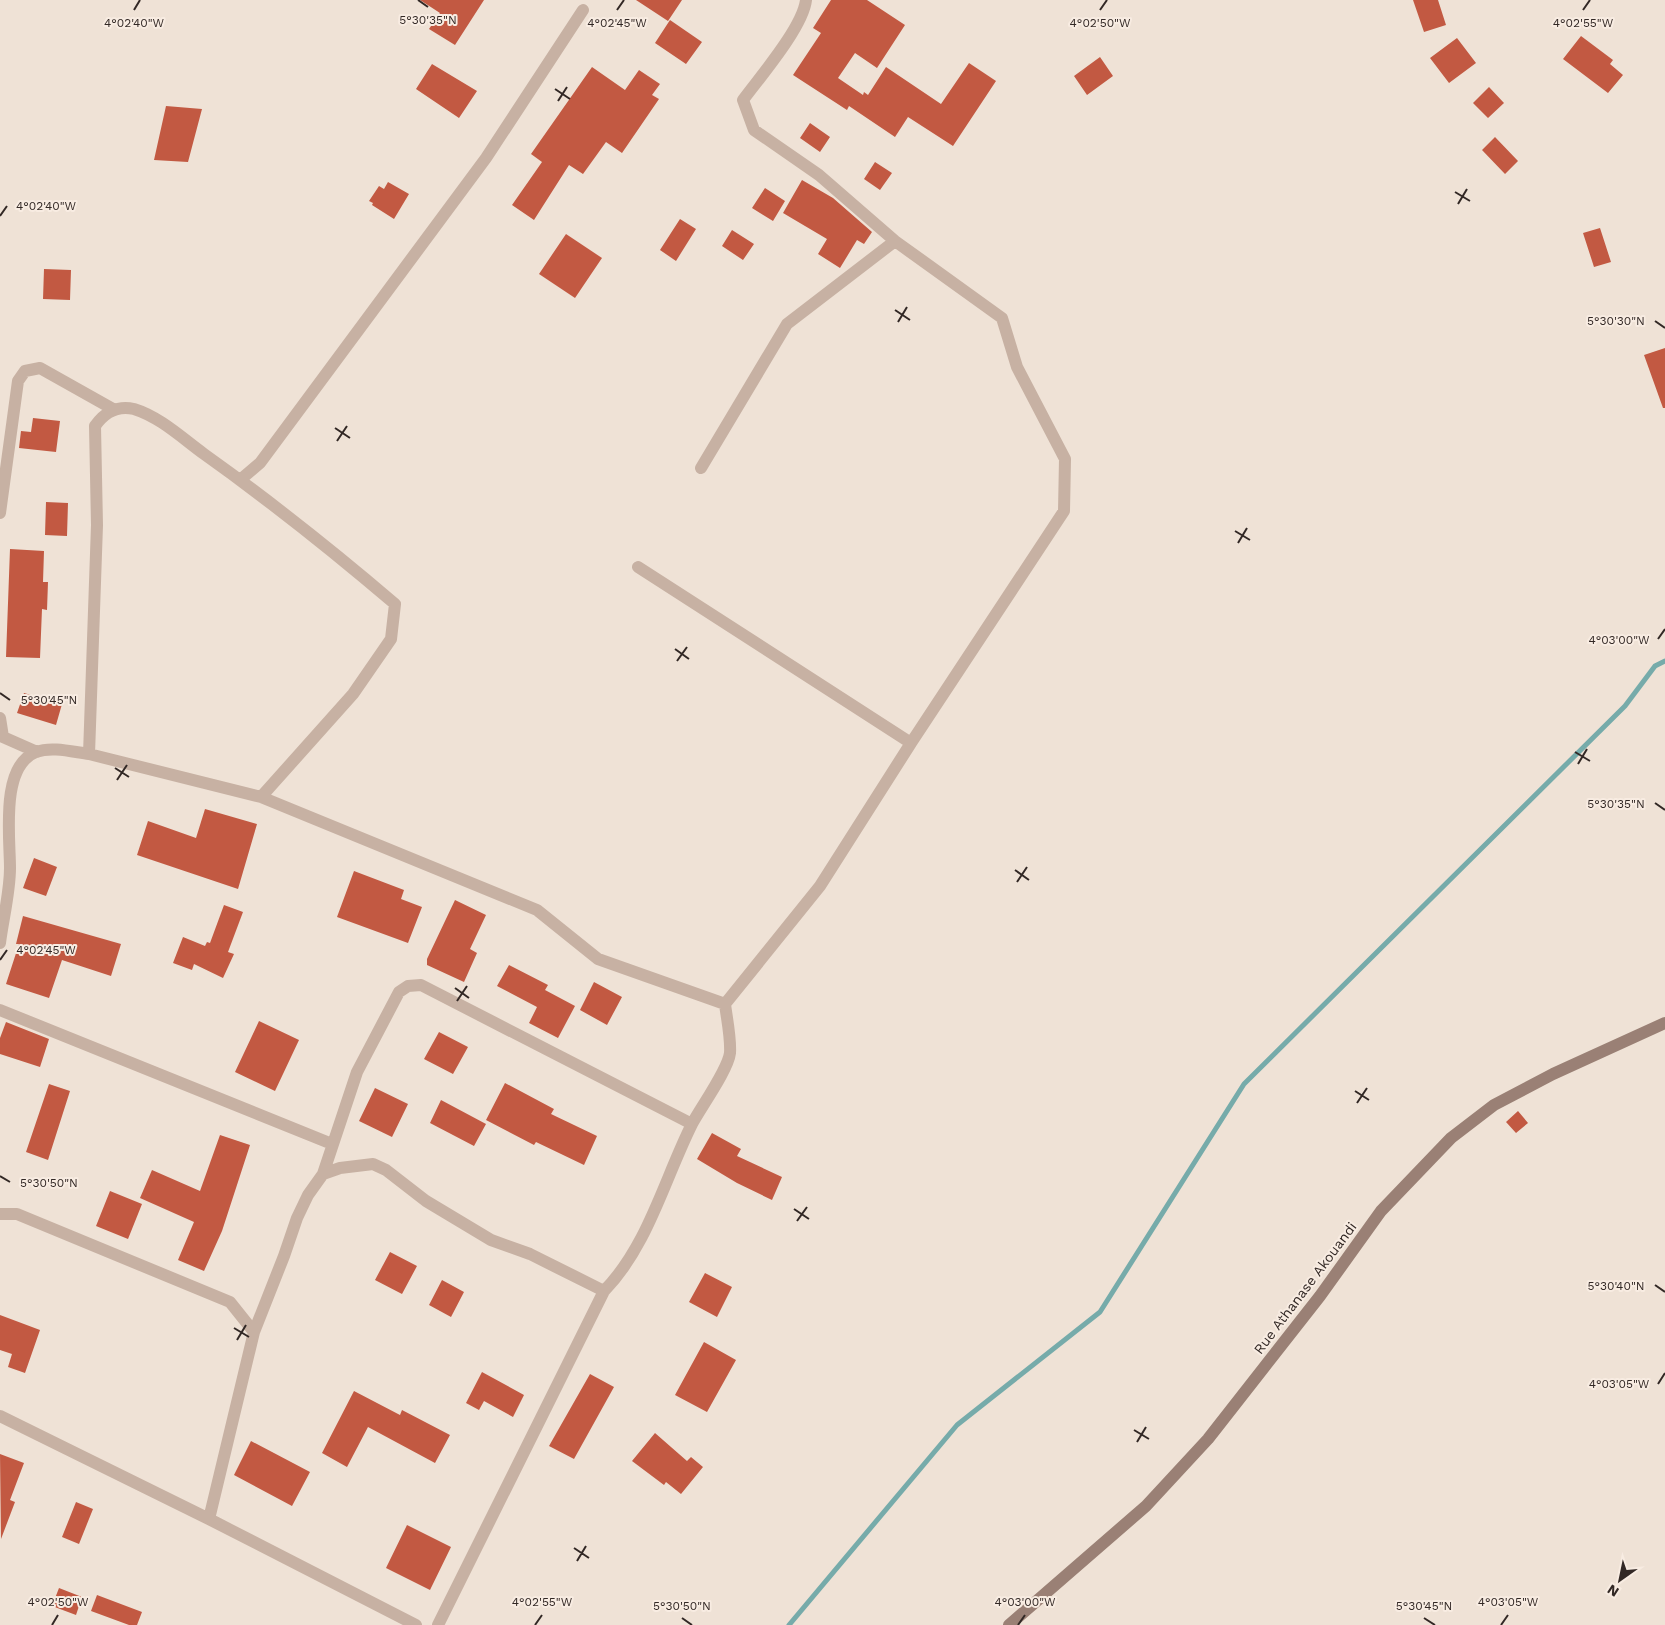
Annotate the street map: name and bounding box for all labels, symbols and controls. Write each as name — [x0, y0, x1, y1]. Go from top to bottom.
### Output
text: 5°30'35"N — [399, 13, 457, 27]
text: 4°02'40"W — [104, 16, 165, 30]
text: 4°02'45"W — [587, 16, 647, 30]
text: 4°02'50"W — [1070, 16, 1131, 30]
text: 4°02'55"W — [1553, 16, 1614, 30]
text: 4°02'40"W — [16, 199, 77, 213]
text: 5°30'30"N — [1587, 314, 1645, 328]
text: 4°03'00"W — [1588, 633, 1650, 647]
text: 5°30'45"N — [21, 693, 77, 707]
text: 5°30'35"N — [1587, 797, 1645, 811]
text: 4°02'45"W — [16, 943, 76, 957]
text: 5°30'50"N — [20, 1176, 78, 1190]
street label: Rue Athanase Akouandi — [1250, 1219, 1360, 1357]
text: 5°30'40"N — [1587, 1279, 1645, 1293]
text: 4°03'05"W — [1589, 1377, 1650, 1391]
north arrow — [1595, 1555, 1645, 1605]
text: N — [1604, 1581, 1622, 1600]
text: 4°02'50"W — [28, 1595, 89, 1609]
text: 4°02'55"W — [512, 1595, 573, 1609]
text: 4°03'00"W — [994, 1595, 1056, 1609]
text: 4°03'05"W — [1478, 1595, 1539, 1609]
text: 5°30'50"N — [653, 1599, 711, 1613]
text: 5°30'45"N — [1396, 1599, 1452, 1613]

